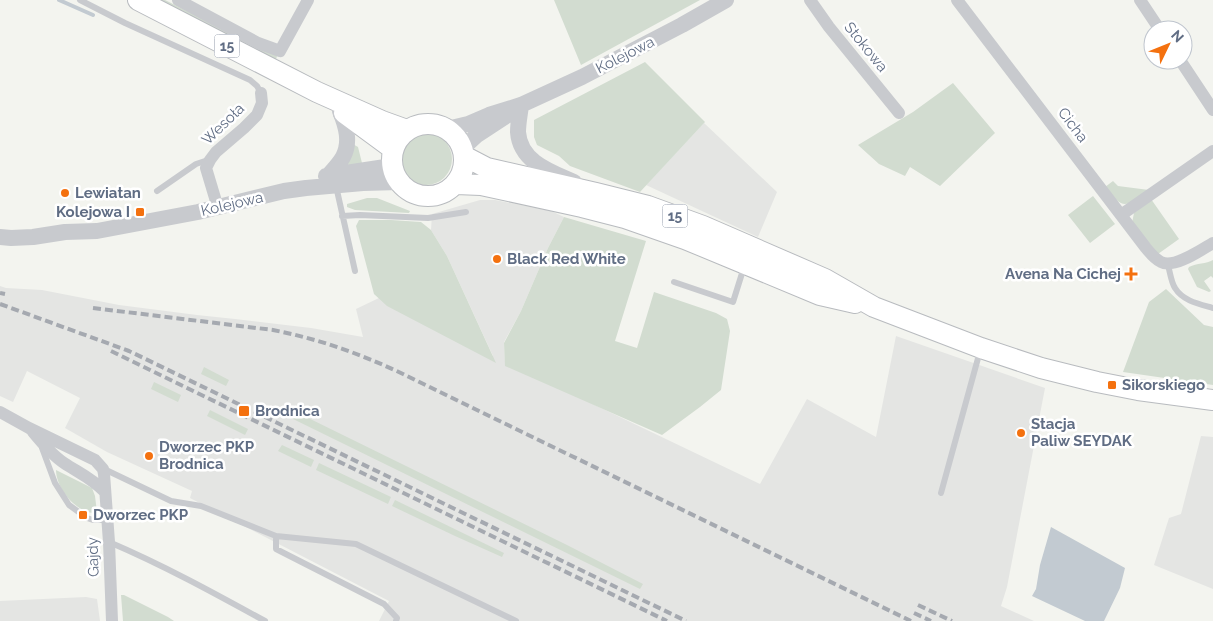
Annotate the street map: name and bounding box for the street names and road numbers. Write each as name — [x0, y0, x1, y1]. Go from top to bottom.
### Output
street label: Stokowa — [840, 18, 892, 76]
street label: Kolejowa — [593, 33, 657, 77]
road number: 15 — [214, 34, 240, 58]
street label: Wesoła — [198, 99, 248, 149]
street label: Cicha — [1054, 104, 1092, 146]
street label: Kolejowa — [199, 188, 265, 220]
road number: 15 — [662, 205, 688, 228]
street label: Gajdy — [83, 537, 103, 577]

